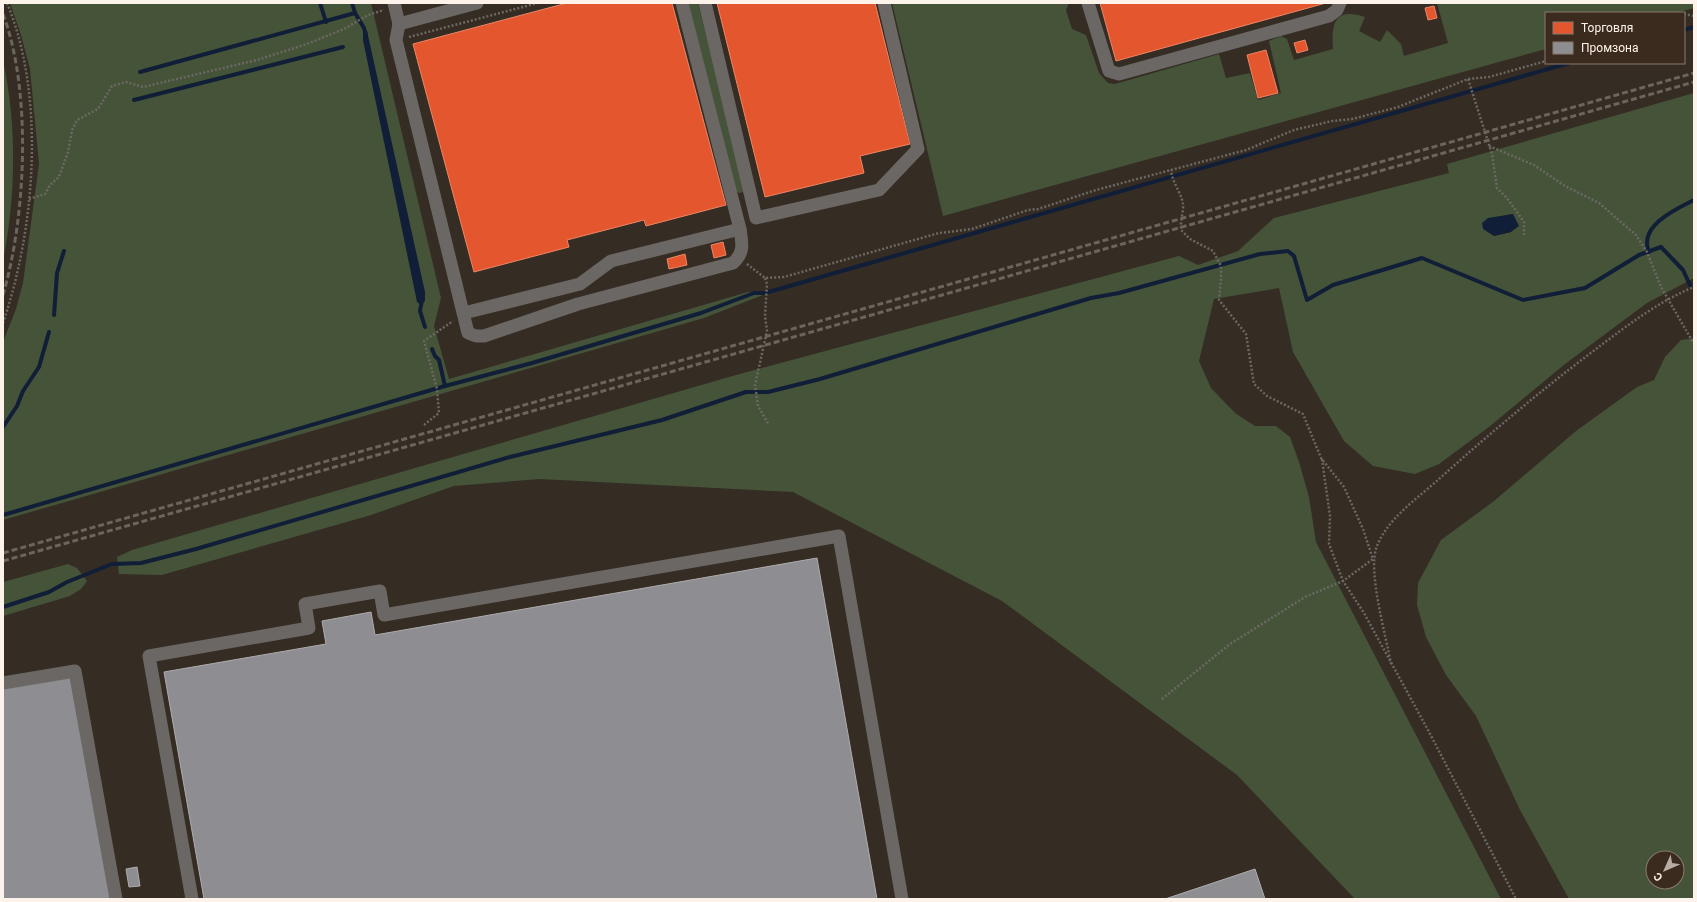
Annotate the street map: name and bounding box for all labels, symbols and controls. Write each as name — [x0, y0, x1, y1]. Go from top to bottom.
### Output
legend — [1545, 12, 1685, 64]
text: Торговля — [1581, 21, 1633, 35]
text: Промзона — [1581, 41, 1638, 55]
north arrow — [1645, 850, 1685, 890]
text: С — [1651, 870, 1665, 884]

